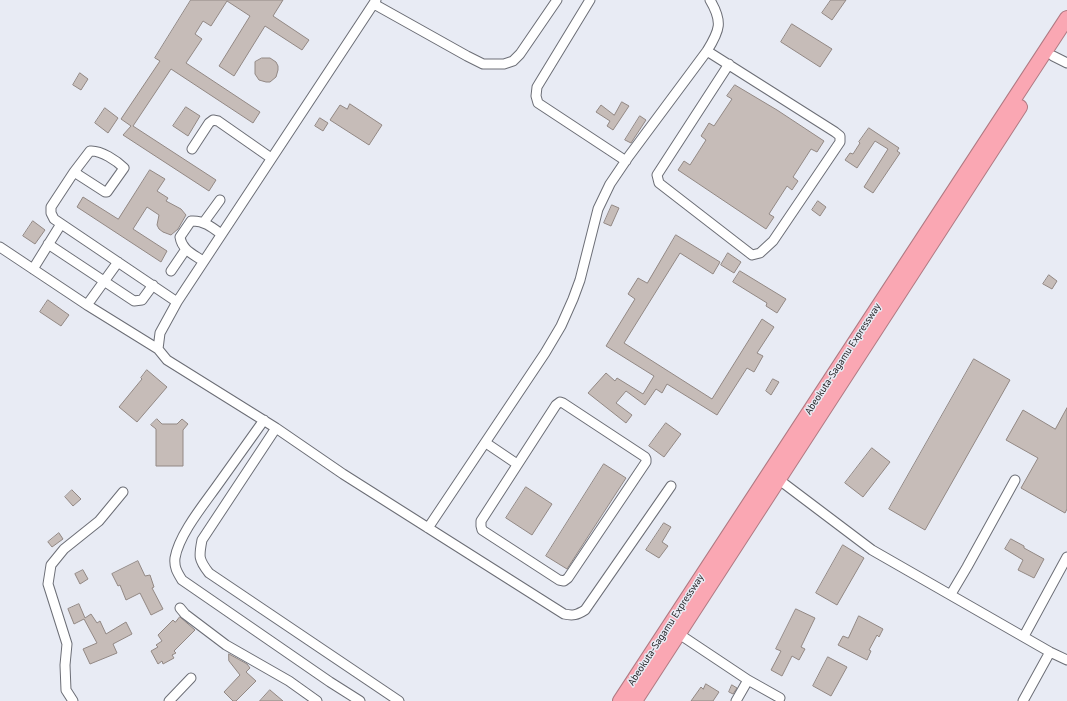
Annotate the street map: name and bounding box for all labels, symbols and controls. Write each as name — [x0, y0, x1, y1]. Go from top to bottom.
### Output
street label: Abeokuta-Sagamu Expressway — [802, 301, 884, 417]
street label: Abeokuta-Sagamu Expressway — [625, 572, 707, 688]

